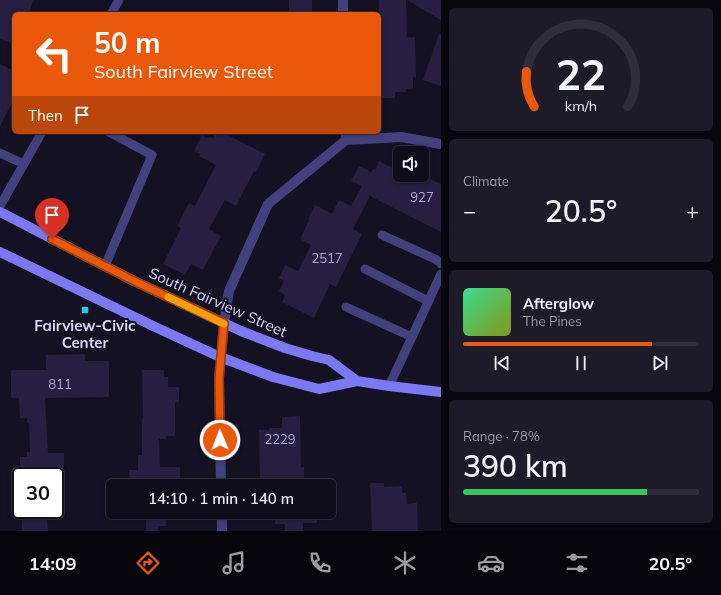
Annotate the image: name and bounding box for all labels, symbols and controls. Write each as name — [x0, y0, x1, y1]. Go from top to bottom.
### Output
text: 50 m — [94, 25, 160, 60]
icon: left — [28, 28, 80, 80]
text: 22 — [556, 48, 606, 100]
text: South Fairview Street — [94, 60, 273, 83]
text: km/h — [565, 97, 597, 115]
icon: arrive — [71, 104, 93, 126]
text: Then — [28, 106, 63, 125]
map controls — [393, 146, 429, 182]
button: sound — [393, 146, 429, 182]
text: Climate — [463, 173, 509, 189]
house number: 927 — [410, 189, 434, 205]
text: 20.5° — [545, 192, 617, 230]
text: − — [463, 197, 476, 225]
text: + — [686, 197, 699, 225]
pin — [35, 198, 69, 239]
icon: arrive — [41, 204, 63, 226]
house number: 2517 — [311, 250, 343, 266]
street label: South Fairview Street — [146, 263, 290, 341]
text: Afterglow — [523, 294, 594, 313]
marker: Fairview-Civic Center — [80, 305, 90, 315]
text: The Pines — [523, 313, 582, 329]
place label: Fairview-Civic Center — [34, 316, 136, 352]
icon: previous — [491, 352, 513, 374]
icon: pause — [570, 352, 592, 374]
icon: next — [649, 352, 671, 374]
house number: 811 — [48, 376, 72, 392]
position arrow — [199, 419, 241, 461]
text: Range · 78% — [463, 428, 540, 444]
house number: 2229 — [264, 431, 296, 447]
text: 390 km — [463, 447, 568, 485]
speed limit sign: 30 — [12, 467, 64, 519]
text: 14:10 · 1 min · 140 m — [148, 489, 294, 508]
icon: directions — [134, 549, 162, 577]
icon: music — [220, 549, 248, 577]
icon: phone — [306, 549, 334, 577]
icon: climate — [391, 549, 419, 577]
icon: car — [477, 549, 505, 577]
icon: filters — [563, 549, 591, 577]
text: 14:09 — [29, 552, 77, 575]
text: 20.5° — [648, 552, 692, 575]

